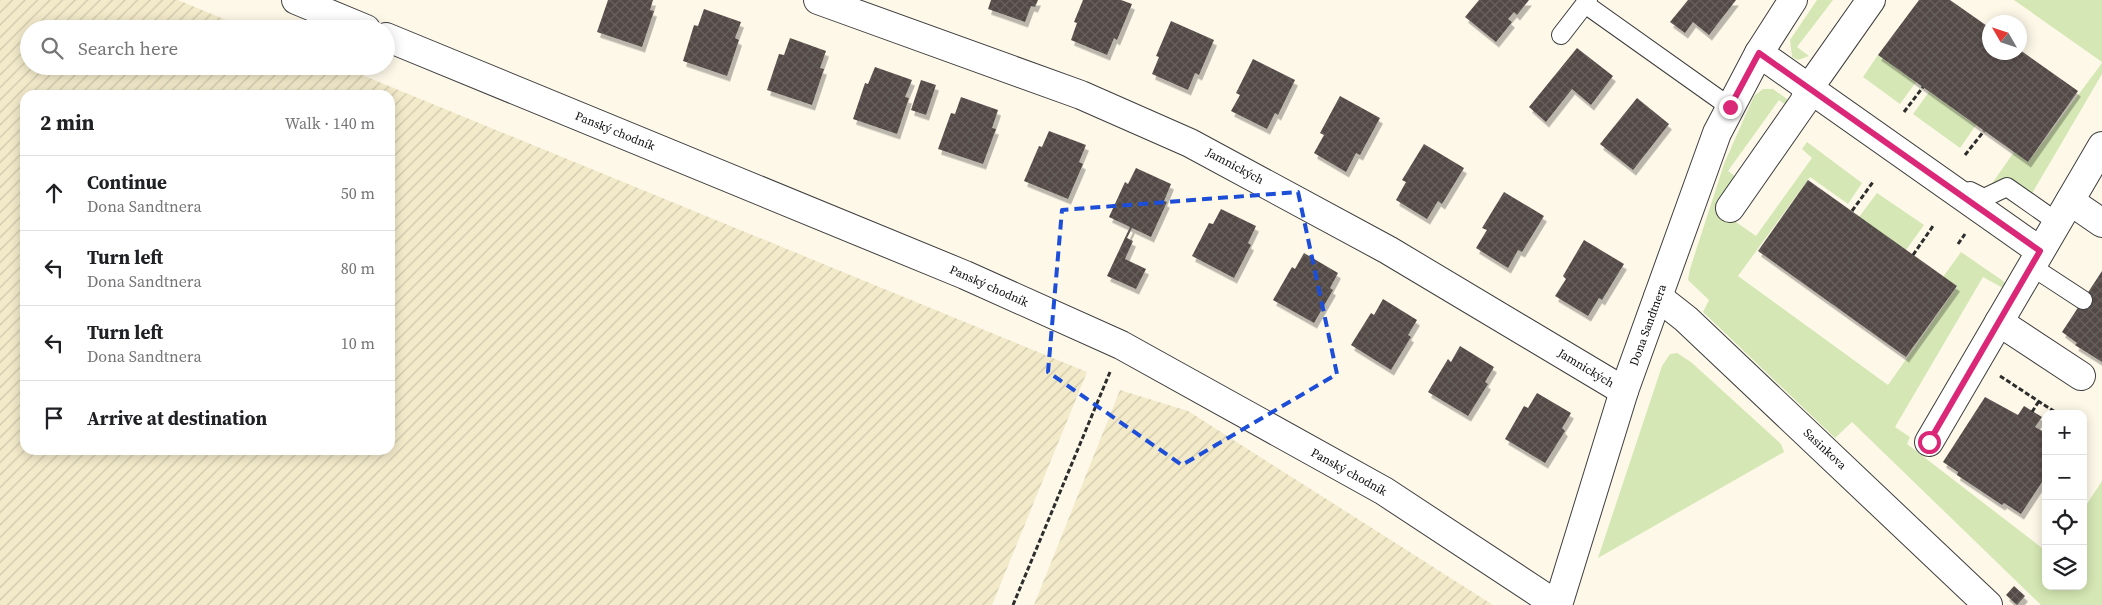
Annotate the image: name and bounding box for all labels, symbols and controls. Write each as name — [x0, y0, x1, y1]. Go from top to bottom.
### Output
north arrow — [1982, 15, 2027, 60]
search box — [20, 20, 395, 75]
icon: search — [38, 34, 66, 62]
text: Search here — [78, 35, 178, 61]
route end — [1719, 96, 1742, 119]
text: 2 min — [40, 108, 95, 137]
street label: Panský chodník — [573, 108, 658, 154]
text: Walk · 140 m — [285, 112, 375, 134]
street label: Jamnických — [1203, 144, 1267, 188]
text: Continue — [87, 169, 167, 195]
icon: ahead — [40, 179, 68, 207]
text: 50 m — [341, 182, 375, 204]
text: Dona Sandtnera — [87, 195, 202, 217]
text: Turn left — [87, 244, 163, 270]
icon: left — [40, 254, 68, 282]
text: 80 m — [341, 257, 375, 279]
street label: Panský chodník — [947, 261, 1031, 311]
text: Dona Sandtnera — [87, 270, 202, 292]
street label: Dona Sandtnera — [1626, 281, 1671, 368]
text: Turn left — [87, 319, 163, 345]
icon: left — [40, 329, 68, 357]
text: 10 m — [341, 332, 375, 354]
street label: Jamnických — [1554, 344, 1617, 391]
text: Dona Sandtnera — [87, 345, 202, 367]
icon: arrive — [40, 404, 68, 432]
text: Arrive at destination — [87, 405, 267, 431]
map controls — [2042, 410, 2087, 590]
button: + — [2042, 410, 2087, 455]
street label: Sasinkova — [1800, 425, 1851, 474]
route start — [1918, 431, 1941, 454]
street label: Panský chodník — [1308, 444, 1390, 500]
button: − — [2042, 455, 2087, 500]
button: locate — [2042, 500, 2087, 545]
button: layers — [2042, 545, 2087, 590]

